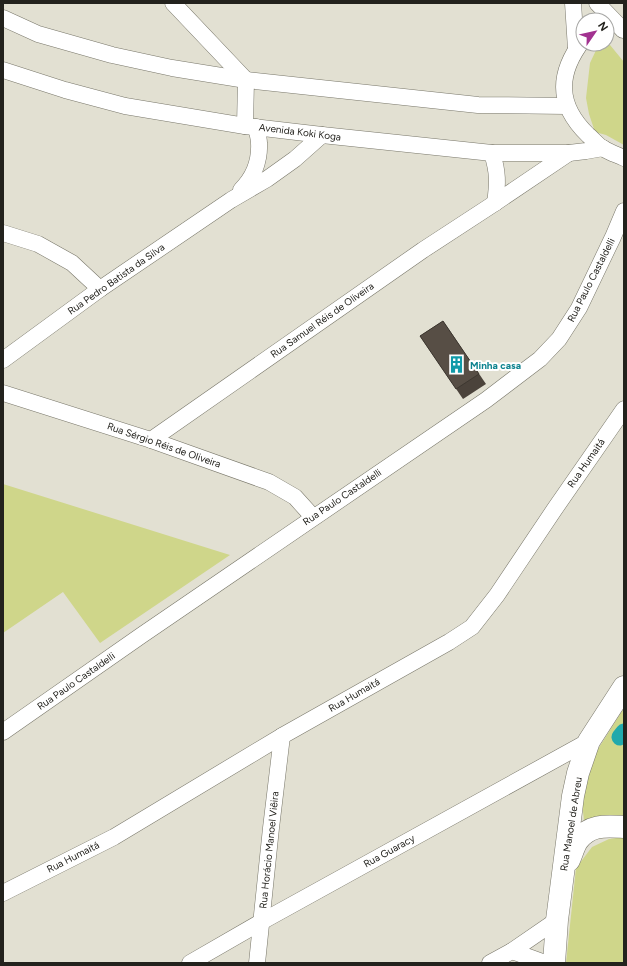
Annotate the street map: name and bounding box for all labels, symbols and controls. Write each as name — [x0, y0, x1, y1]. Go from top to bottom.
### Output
north arrow — [575, 12, 615, 52]
text: N — [595, 20, 611, 34]
street label: Avenida Koki Koga — [258, 121, 342, 143]
street label: Rua Paulo Castaldelli — [564, 236, 618, 324]
street label: Rua Pedro Batista da Silva — [65, 241, 167, 317]
street label: Rua Samuel Réis de Oliveira — [268, 279, 376, 361]
building icon: Minha casa — [447, 355, 467, 375]
place label: Minha casa — [470, 359, 521, 372]
street label: Rua Sérgio Réis de Oliveira — [105, 419, 223, 471]
street label: Rua Humaitá — [564, 436, 608, 490]
street label: Rua Paulo Castaldelli — [300, 466, 384, 528]
street label: Rua Paulo Castaldelli — [34, 649, 118, 713]
street label: Rua Humaitá — [326, 675, 382, 715]
street label: Rua Manoel de Abreu — [557, 776, 585, 872]
street label: Rua Horácio Manoel Viêira — [256, 791, 282, 909]
street label: Rua Guaracy — [361, 831, 418, 870]
street label: Rua Humaitá — [45, 838, 101, 876]

